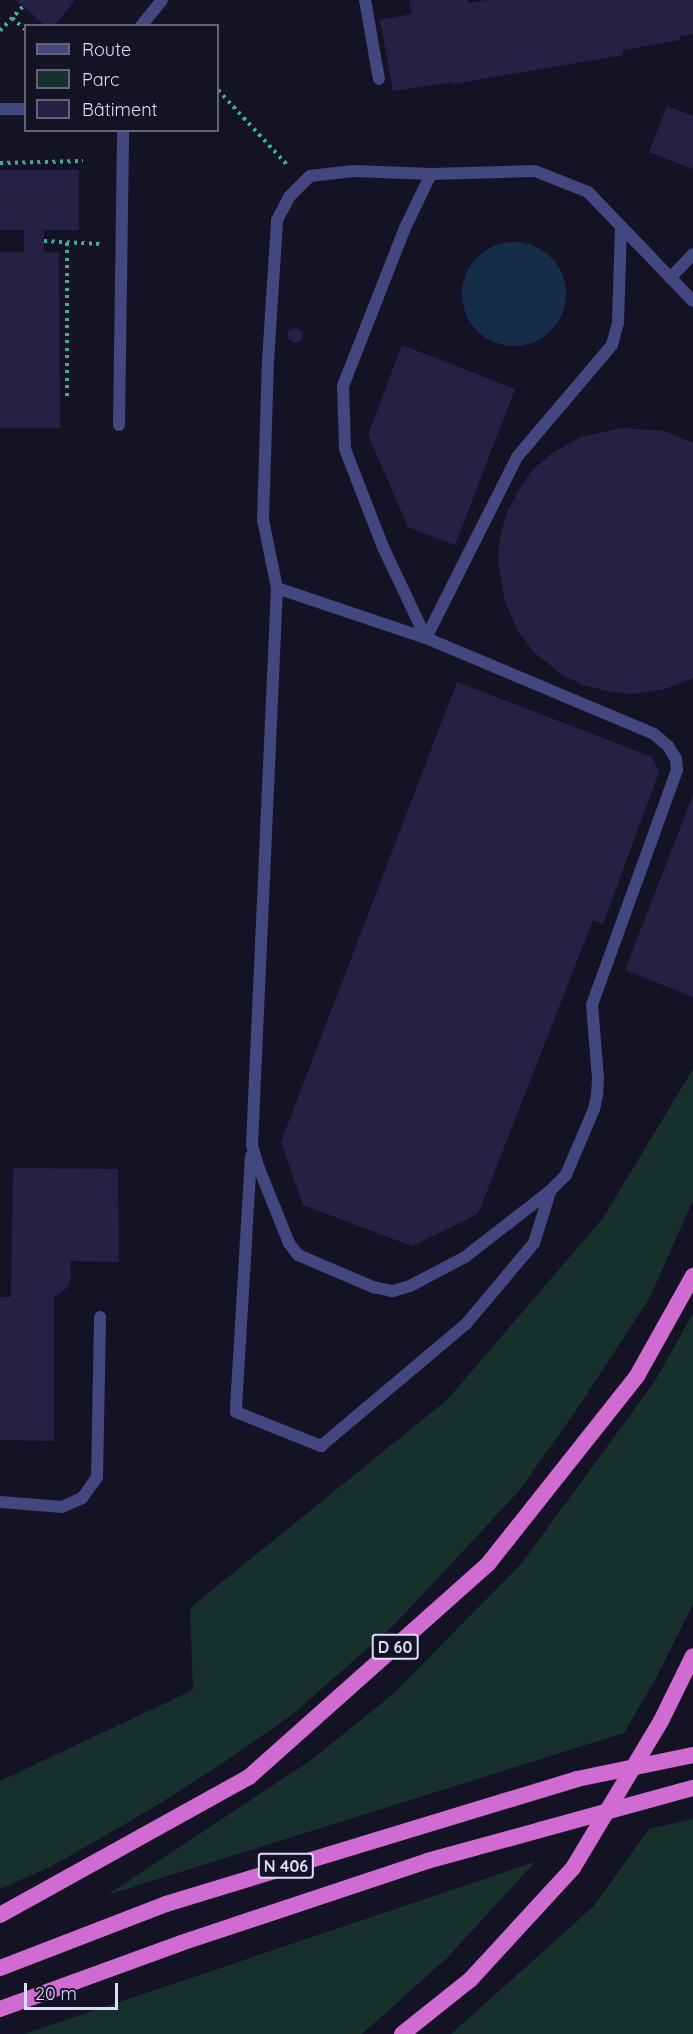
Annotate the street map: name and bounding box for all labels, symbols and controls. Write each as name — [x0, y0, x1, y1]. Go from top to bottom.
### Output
legend — [24, 24, 219, 132]
text: Route — [82, 38, 131, 61]
text: Parc — [82, 68, 119, 91]
text: Bâtiment — [82, 98, 158, 121]
road number: D 60 — [371, 1634, 419, 1660]
road number: N 406 — [258, 1853, 314, 1879]
scale bar — [27, 1971, 122, 2009]
text: 20 m — [35, 1982, 77, 2005]

